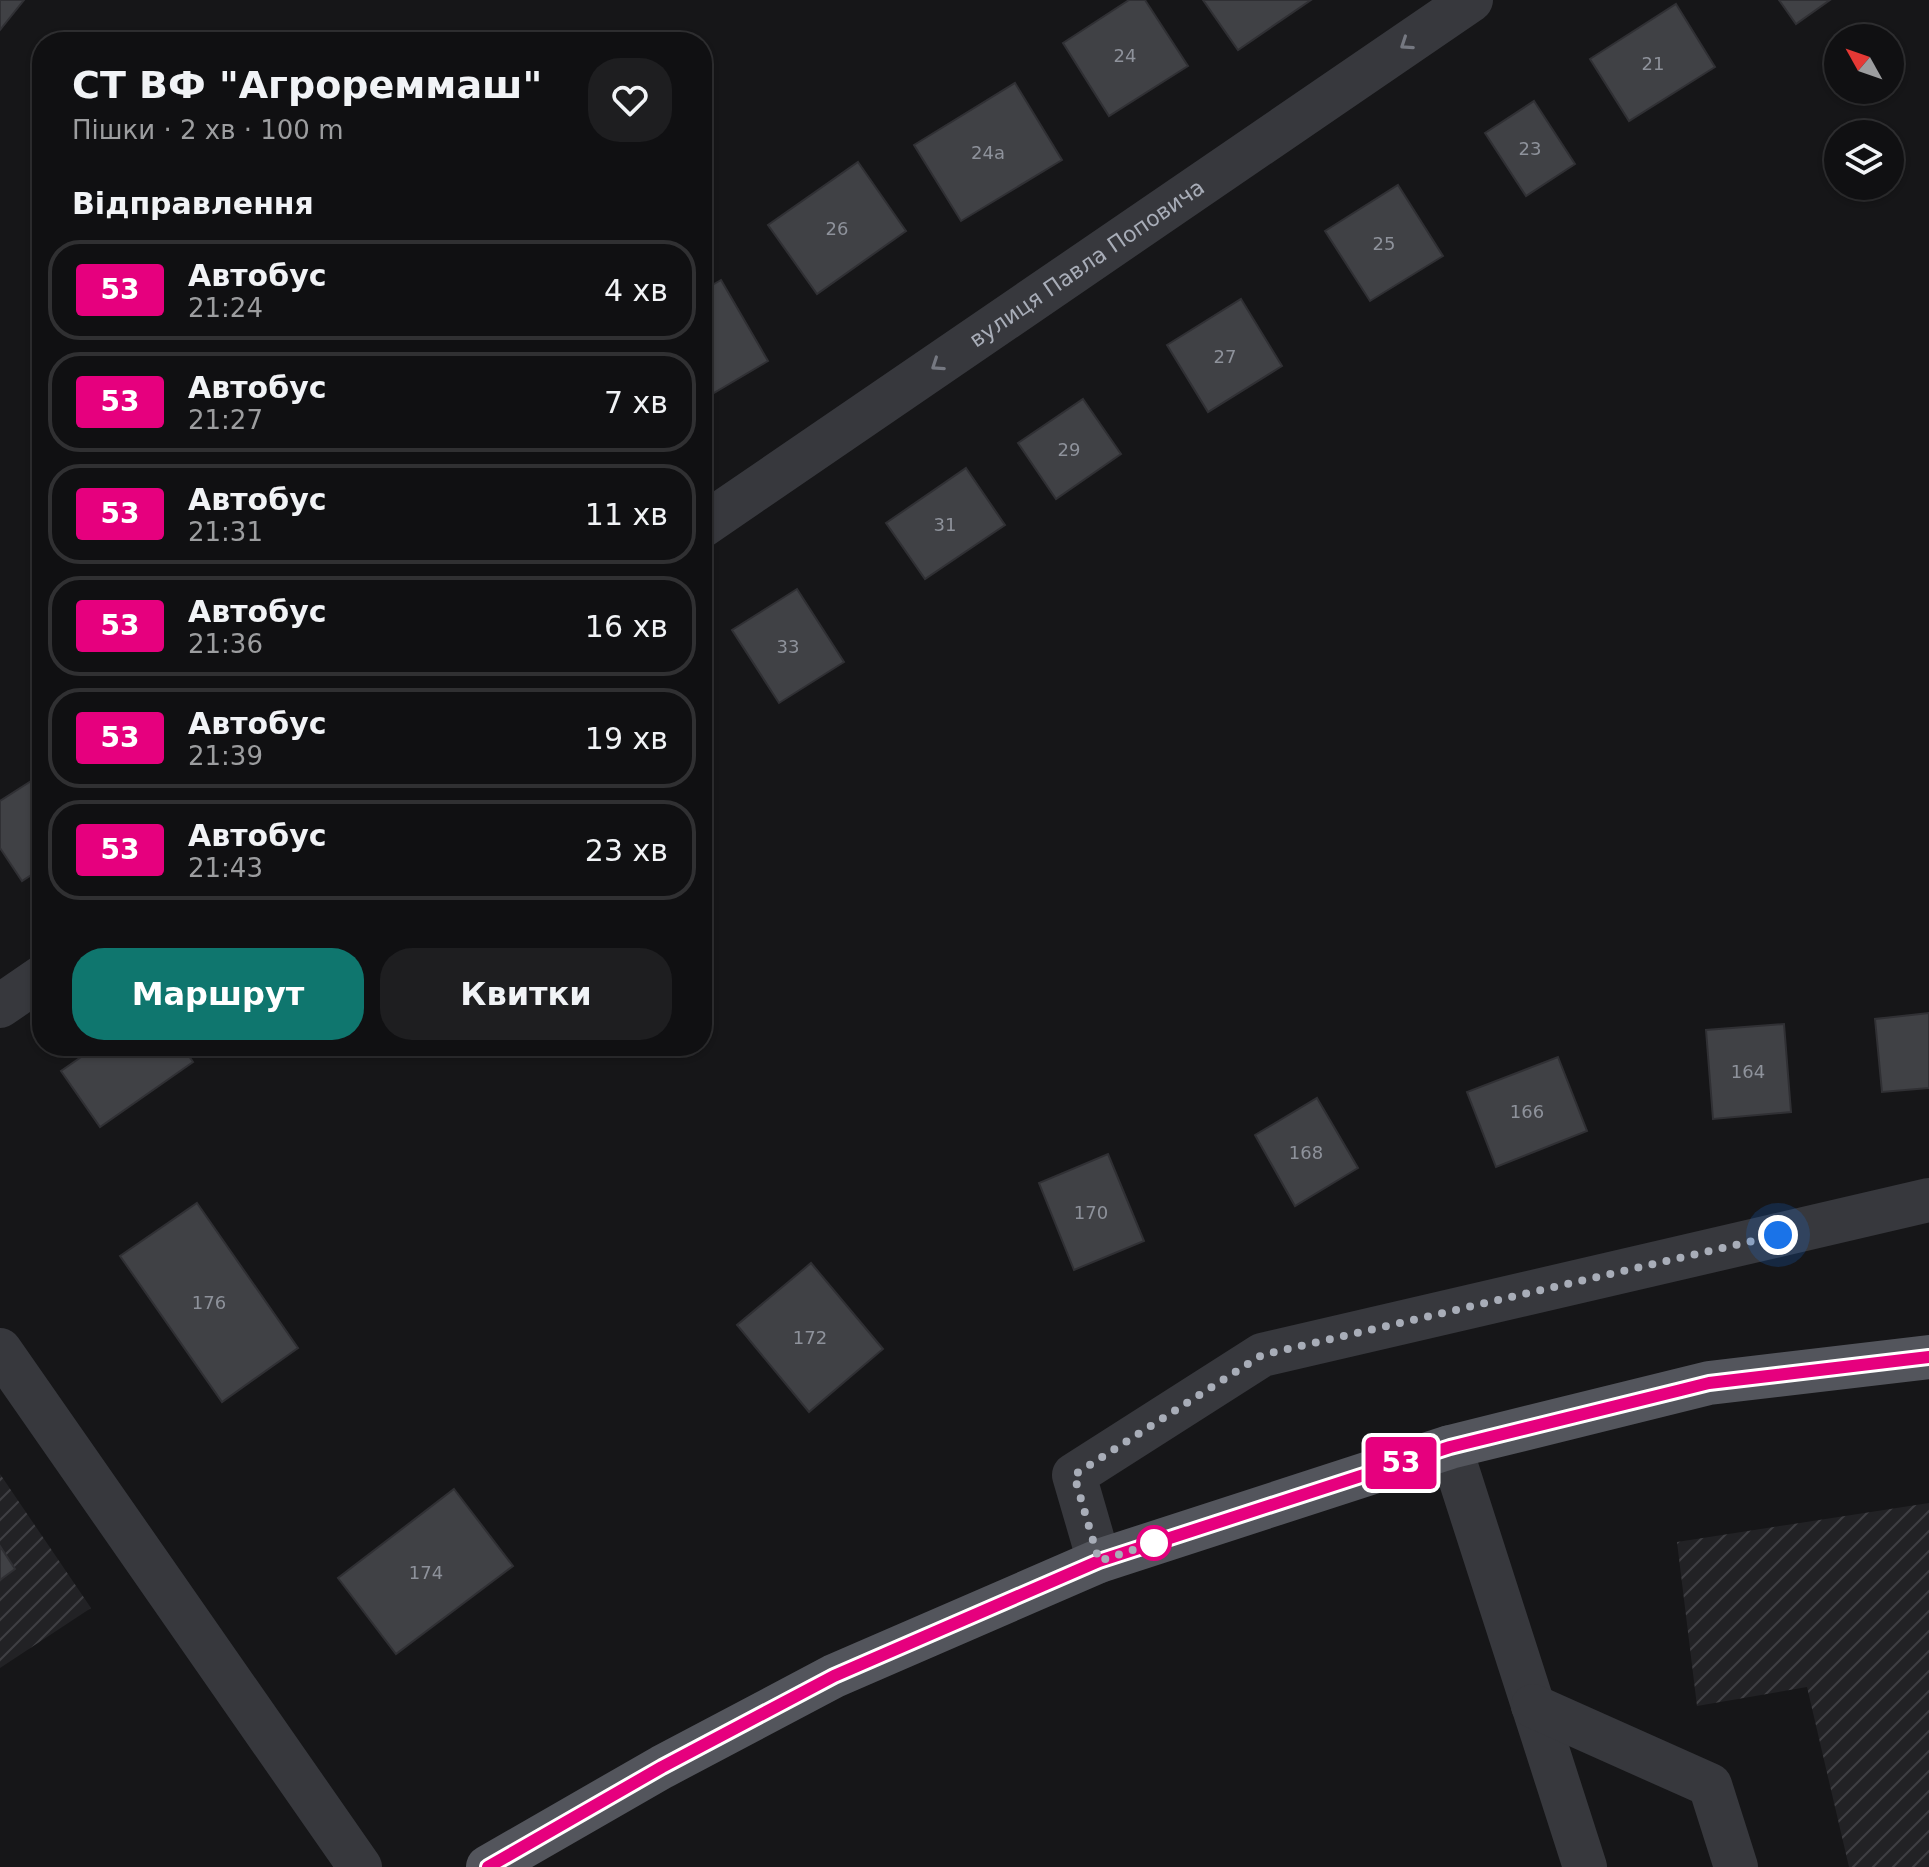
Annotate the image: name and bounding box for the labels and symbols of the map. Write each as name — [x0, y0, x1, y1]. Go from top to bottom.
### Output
north arrow — [1824, 24, 1904, 104]
one-way arrow — [1401, 34, 1415, 49]
house number: 24 — [1114, 45, 1136, 66]
house number: 21 — [1642, 53, 1664, 74]
house number: 23 — [1519, 138, 1541, 159]
house number: 24а — [971, 142, 1005, 163]
street label: вулиця Павла Поповича — [965, 174, 1209, 352]
house number: 26 — [826, 218, 848, 239]
house number: 25 — [1373, 233, 1395, 254]
house number: 27 — [1214, 346, 1236, 367]
one-way arrow — [932, 355, 946, 370]
house number: 29 — [1058, 439, 1080, 460]
house number: 31 — [934, 514, 956, 535]
house number: 33 — [777, 636, 799, 657]
house number: 164 — [1731, 1061, 1765, 1082]
house number: 166 — [1510, 1101, 1544, 1122]
house number: 168 — [1289, 1142, 1323, 1163]
house number: 170 — [1074, 1202, 1108, 1223]
your location — [1758, 1215, 1798, 1255]
house number: 176 — [192, 1292, 226, 1313]
house number: 172 — [793, 1327, 827, 1348]
line badge: 53 — [1365, 1437, 1437, 1489]
unlabelled marker — [1137, 1526, 1171, 1560]
house number: 174 — [409, 1562, 443, 1583]

